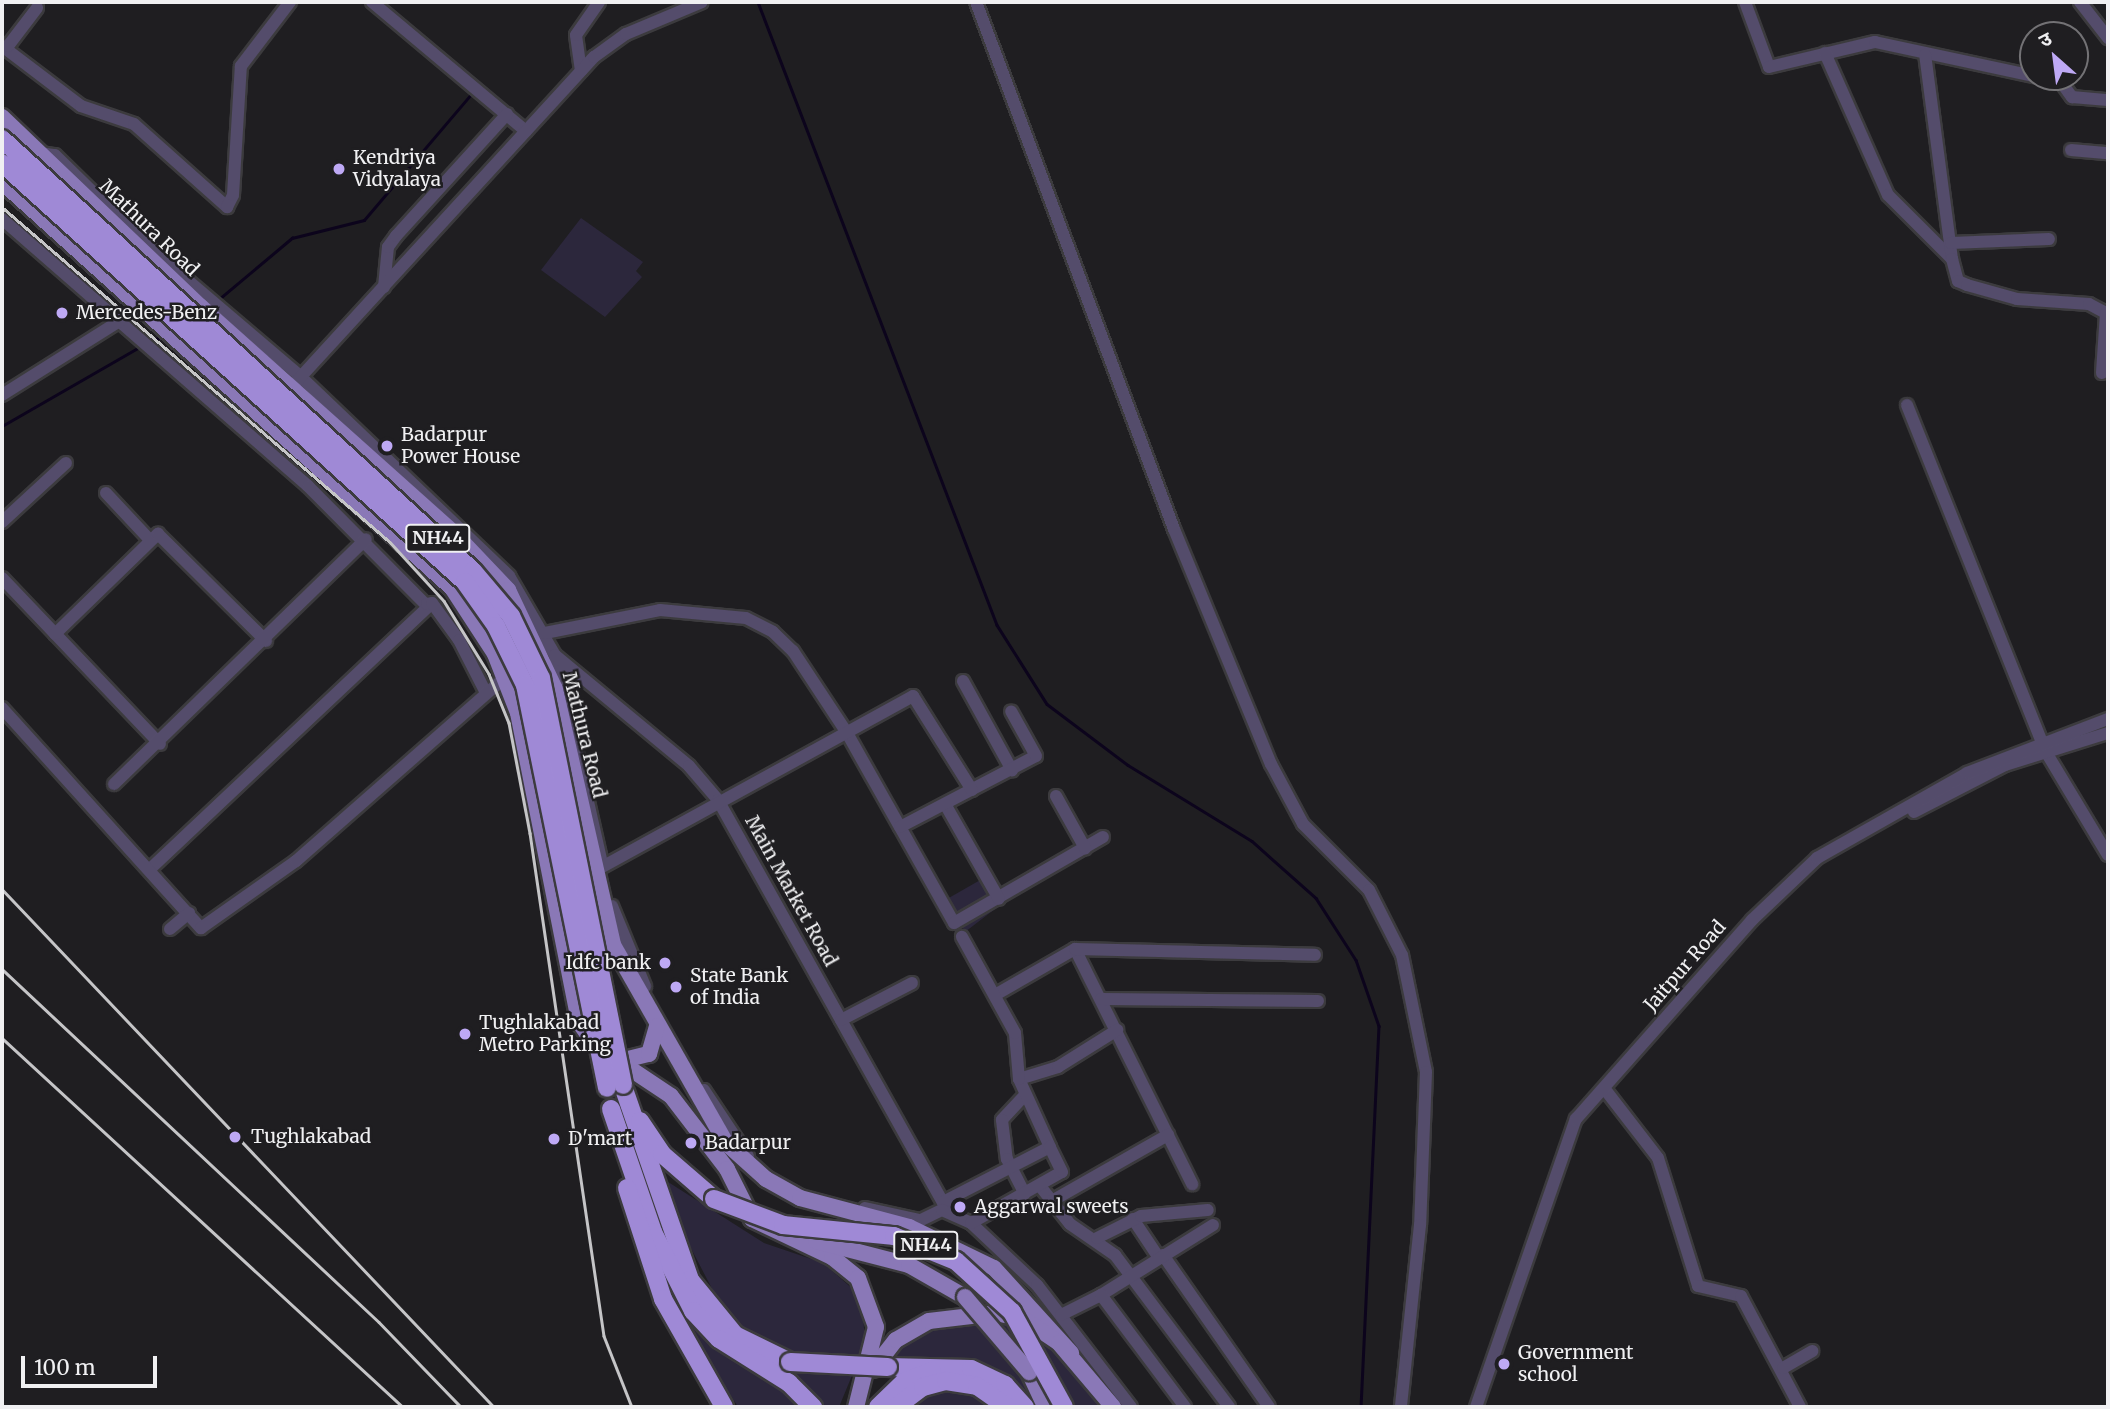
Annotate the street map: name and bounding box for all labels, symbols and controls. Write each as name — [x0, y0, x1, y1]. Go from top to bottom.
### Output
north arrow — [2019, 21, 2089, 91]
text: उ — [2035, 26, 2056, 52]
place label: Kendriya Vidyalaya — [353, 147, 441, 191]
marker: Kendriya Vidyalaya — [331, 161, 347, 177]
street label: Mathura Road — [95, 175, 203, 281]
place label: Mercedes-Benz — [76, 302, 217, 324]
marker: Mercedes-Benz — [54, 305, 70, 321]
place label: Badarpur Power House — [401, 424, 520, 468]
marker: Badarpur Power House — [379, 438, 395, 454]
road number: NH44 — [405, 524, 471, 552]
street label: Mathura Road — [557, 670, 611, 800]
street label: Main Market Road — [740, 812, 842, 970]
street label: Jaitpur Road — [1639, 916, 1731, 1016]
place label: Idfc bank — [566, 952, 651, 974]
marker: Idfc bank — [657, 955, 673, 971]
place label: State Bank of India — [690, 965, 788, 1009]
marker: State Bank of India — [668, 979, 684, 995]
place label: Tughlakabad Metro Parking — [479, 1012, 611, 1056]
marker: Tughlakabad Metro Parking — [457, 1026, 473, 1042]
place label: Tughlakabad — [251, 1126, 371, 1148]
marker: Tughlakabad — [225, 1127, 245, 1147]
place label: D'mart — [568, 1128, 632, 1150]
marker: D'mart — [546, 1131, 562, 1147]
place label: Badarpur — [705, 1132, 791, 1154]
marker: Badarpur — [683, 1135, 699, 1151]
place label: Aggarwal sweets — [974, 1196, 1129, 1218]
marker: Aggarwal sweets — [952, 1199, 968, 1215]
road number: NH44 — [893, 1230, 959, 1260]
scale bar — [24, 1342, 161, 1386]
place label: Government school — [1518, 1342, 1633, 1386]
text: 100 m — [34, 1354, 96, 1381]
marker: Government school — [1496, 1356, 1512, 1372]

